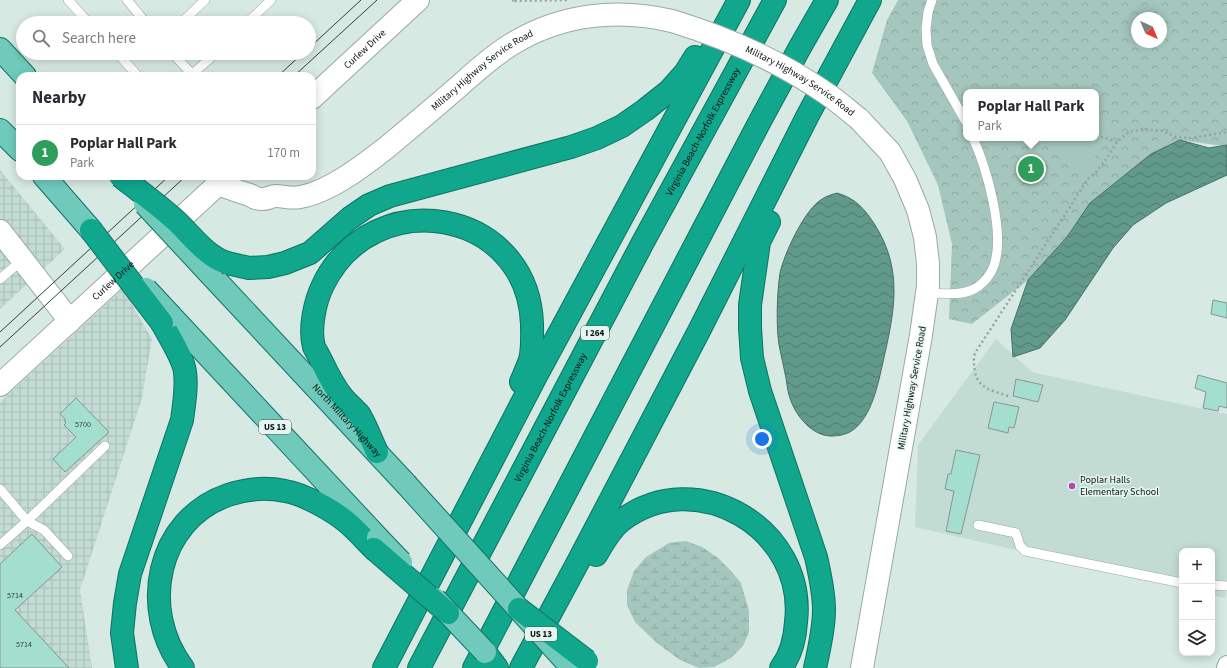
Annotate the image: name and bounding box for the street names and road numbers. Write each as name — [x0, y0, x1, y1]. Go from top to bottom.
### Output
street label: Curlew Drive — [341, 26, 389, 72]
street label: Military Highway Service Road — [428, 27, 536, 114]
street label: Military Highway Service Road — [743, 42, 858, 120]
street label: Virginia Beach-Norfolk Expressway — [663, 65, 744, 198]
street label: Curlew Drive — [89, 258, 138, 304]
street label: Military Highway Service Road — [894, 325, 930, 451]
road number: I 264 — [581, 326, 609, 340]
street label: Virginia Beach-Norfolk Expressway — [511, 350, 591, 485]
street label: North Military Highway — [309, 381, 385, 461]
road number: US 13 — [259, 420, 291, 434]
road number: US 13 — [525, 627, 557, 641]

